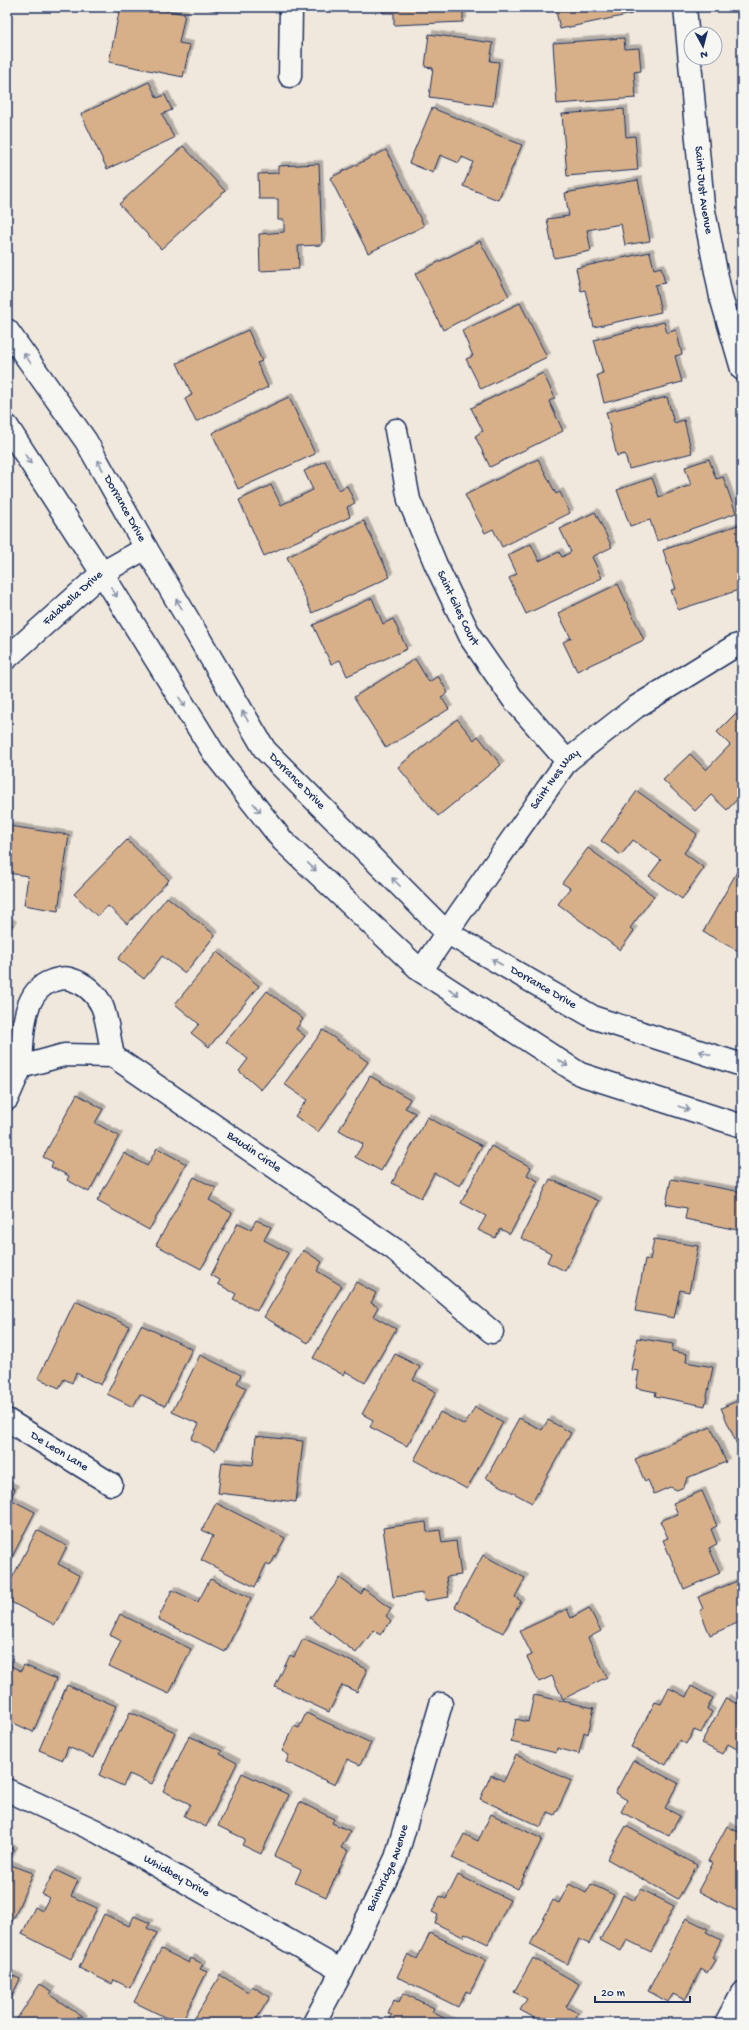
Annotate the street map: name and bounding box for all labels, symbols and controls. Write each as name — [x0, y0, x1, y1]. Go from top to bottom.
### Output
north arrow — [683, 26, 723, 66]
text: N — [700, 48, 708, 60]
street label: Saint Just Avenue — [691, 145, 716, 236]
one-way arrow — [22, 352, 31, 363]
one-way arrow — [24, 453, 32, 464]
one-way arrow — [95, 459, 103, 471]
street label: Dorrance Drive — [99, 472, 149, 545]
street label: Falabella Drive — [40, 568, 107, 630]
street label: Saint Giles Court — [433, 569, 482, 650]
one-way arrow — [110, 586, 118, 598]
one-way arrow — [175, 598, 183, 610]
one-way arrow — [179, 696, 187, 708]
one-way arrow — [241, 710, 249, 722]
street label: Saint Ives Way — [528, 746, 583, 813]
street label: Dorrance Drive — [265, 750, 328, 813]
one-way arrow — [253, 803, 262, 814]
one-way arrow — [306, 863, 317, 872]
one-way arrow — [391, 877, 401, 887]
one-way arrow — [492, 957, 504, 965]
street label: Dorrance Drive — [506, 963, 579, 1013]
one-way arrow — [448, 988, 459, 996]
one-way arrow — [699, 1049, 711, 1057]
one-way arrow — [557, 1059, 568, 1067]
one-way arrow — [678, 1105, 690, 1113]
street label: Baudin Circle — [223, 1128, 284, 1177]
street label: De Leon Lane — [27, 1428, 91, 1475]
street label: Bainbridge Avenue — [364, 1822, 413, 1915]
street label: Whidbey Drive — [140, 1852, 212, 1901]
scale bar — [595, 1978, 690, 2004]
text: 20 m — [601, 1987, 626, 2001]

